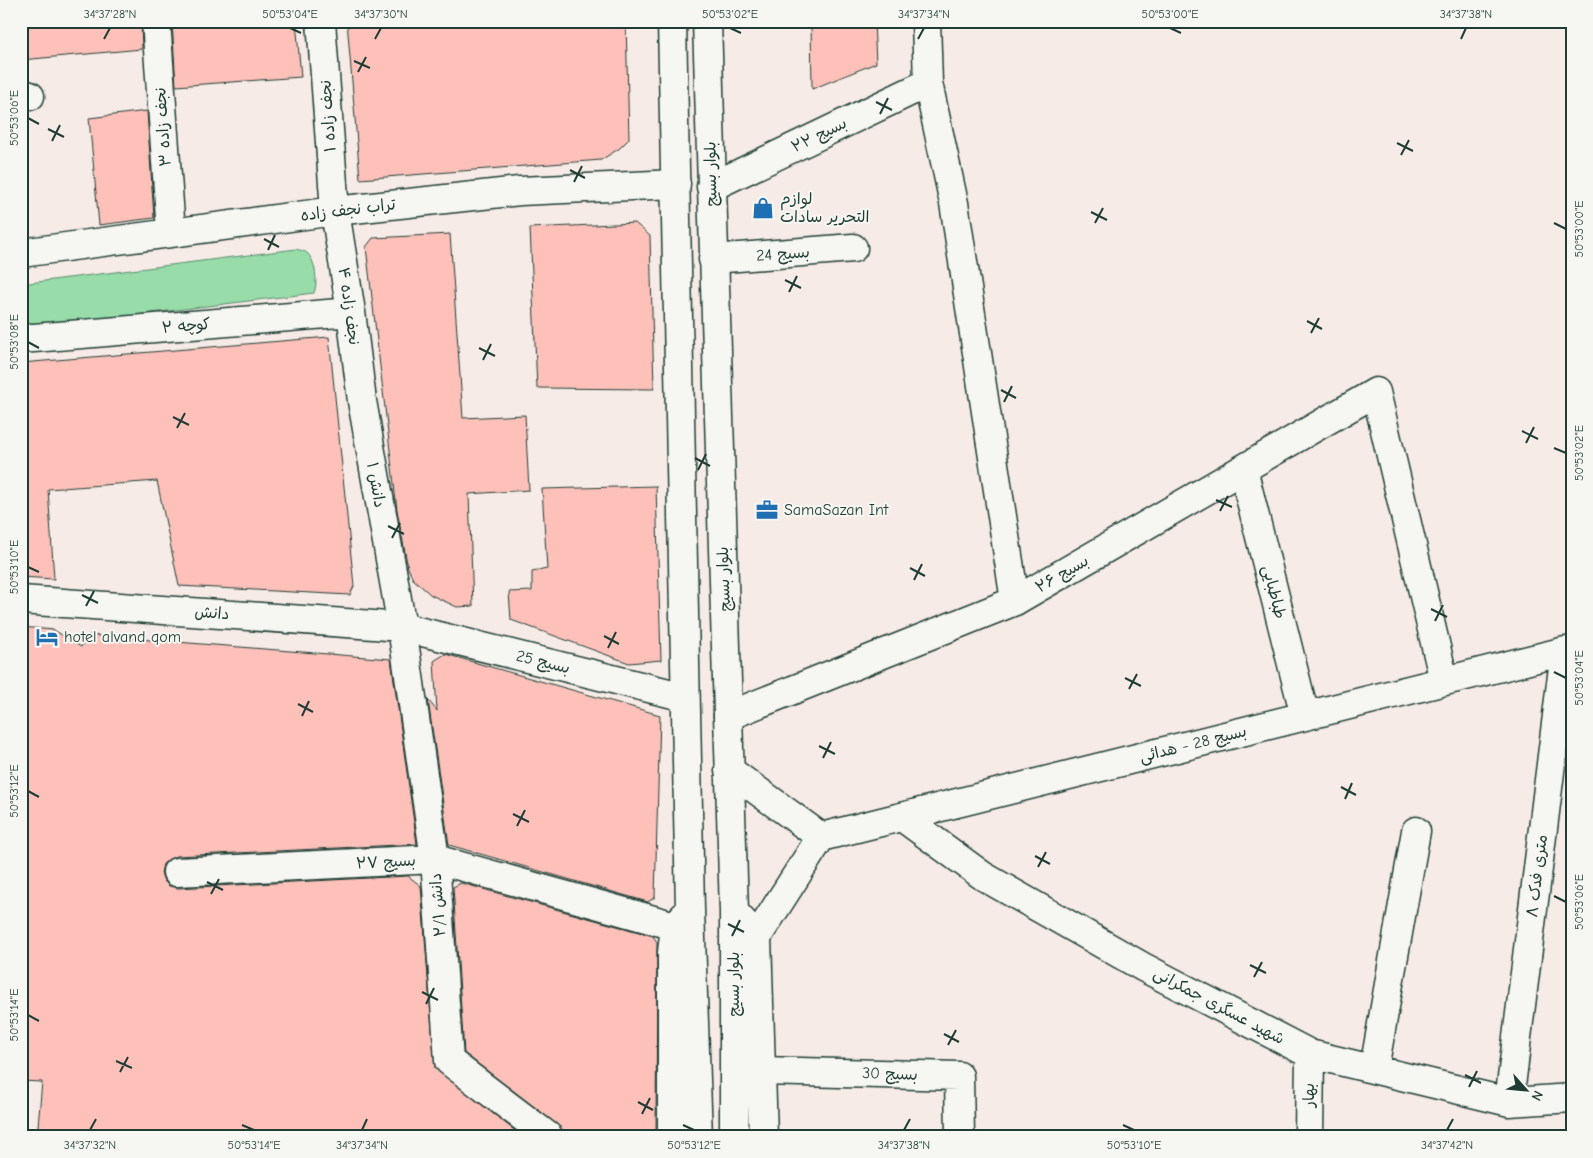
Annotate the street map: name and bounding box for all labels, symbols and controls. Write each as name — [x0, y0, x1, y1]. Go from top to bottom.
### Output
text: 34°37'28"N — [84, 7, 136, 21]
text: 50°53'04"E — [262, 7, 318, 21]
text: 34°37'30"N — [354, 7, 408, 21]
text: 50°53'02"E — [702, 7, 758, 21]
text: 34°37'34"N — [898, 7, 950, 21]
text: 50°53'00"E — [1142, 7, 1198, 21]
text: 34°37'38"N — [1440, 7, 1492, 21]
street label: نجف زاده ۱ — [317, 79, 339, 153]
street label: نجف زاده ۳ — [151, 87, 175, 167]
text: 50°53'06"E — [7, 90, 21, 146]
street label: بسیج ۲۲ — [788, 114, 850, 157]
street label: بلوار بسیج — [701, 141, 722, 207]
place label: لوازم التحریر سادات — [780, 190, 869, 226]
street label: تراب نجف زاده — [299, 195, 397, 225]
shop icon: لوازم التحریر سادات — [750, 195, 776, 221]
text: 50°53'00"E — [1572, 201, 1586, 257]
street label: بسیج 24 — [755, 243, 811, 266]
street label: نجف زاده ۴ — [335, 266, 363, 346]
text: 50°53'08"E — [7, 314, 21, 370]
street label: کوچه ۲ — [161, 315, 211, 338]
text: 50°53'02"E — [1572, 425, 1586, 481]
street label: دانش ۱ — [363, 461, 389, 509]
office icon: SamaSazan Int — [754, 497, 780, 523]
place label: SamaSazan Int — [784, 501, 889, 519]
text: 50°53'10"E — [7, 540, 21, 594]
street label: بلوار بسیج — [714, 546, 735, 612]
street label: بسیج ۲۶ — [1032, 552, 1092, 597]
street label: طباطبایی — [1258, 563, 1289, 621]
street label: دانش — [194, 603, 230, 623]
hotel icon: hotel alvand qom — [34, 624, 60, 650]
place label: hotel alvand qom — [64, 628, 181, 646]
street label: بسیج 25 — [514, 647, 572, 678]
text: 50°53'04"E — [1572, 650, 1586, 706]
street label: بسیج 28 - هدائی — [1138, 722, 1249, 767]
text: 50°53'12"E — [7, 764, 21, 818]
street label: ۸ متری فدک — [1523, 834, 1551, 918]
street label: بسیج ۲۷ — [356, 851, 416, 874]
street label: دانش ۲/۱ — [427, 873, 449, 937]
text: 50°53'06"E — [1572, 874, 1586, 930]
street label: بلوار بسیج — [725, 952, 744, 1016]
street label: شهید عسگری جمکرانی — [1150, 963, 1288, 1049]
text: 50°53'14"E — [7, 989, 21, 1041]
street label: بسیج 30 — [862, 1064, 918, 1085]
north arrow — [1500, 1066, 1550, 1116]
street label: بهار — [1300, 1083, 1318, 1109]
text: N — [1527, 1088, 1547, 1104]
text: 34°37'32"N — [64, 1138, 116, 1152]
text: 50°53'14"E — [228, 1138, 280, 1152]
text: 34°37'34"N — [336, 1138, 388, 1152]
text: 50°53'12"E — [667, 1138, 721, 1152]
text: 34°37'38"N — [878, 1138, 930, 1152]
text: 50°53'10"E — [1107, 1138, 1161, 1152]
text: 34°37'42"N — [1421, 1138, 1473, 1152]

